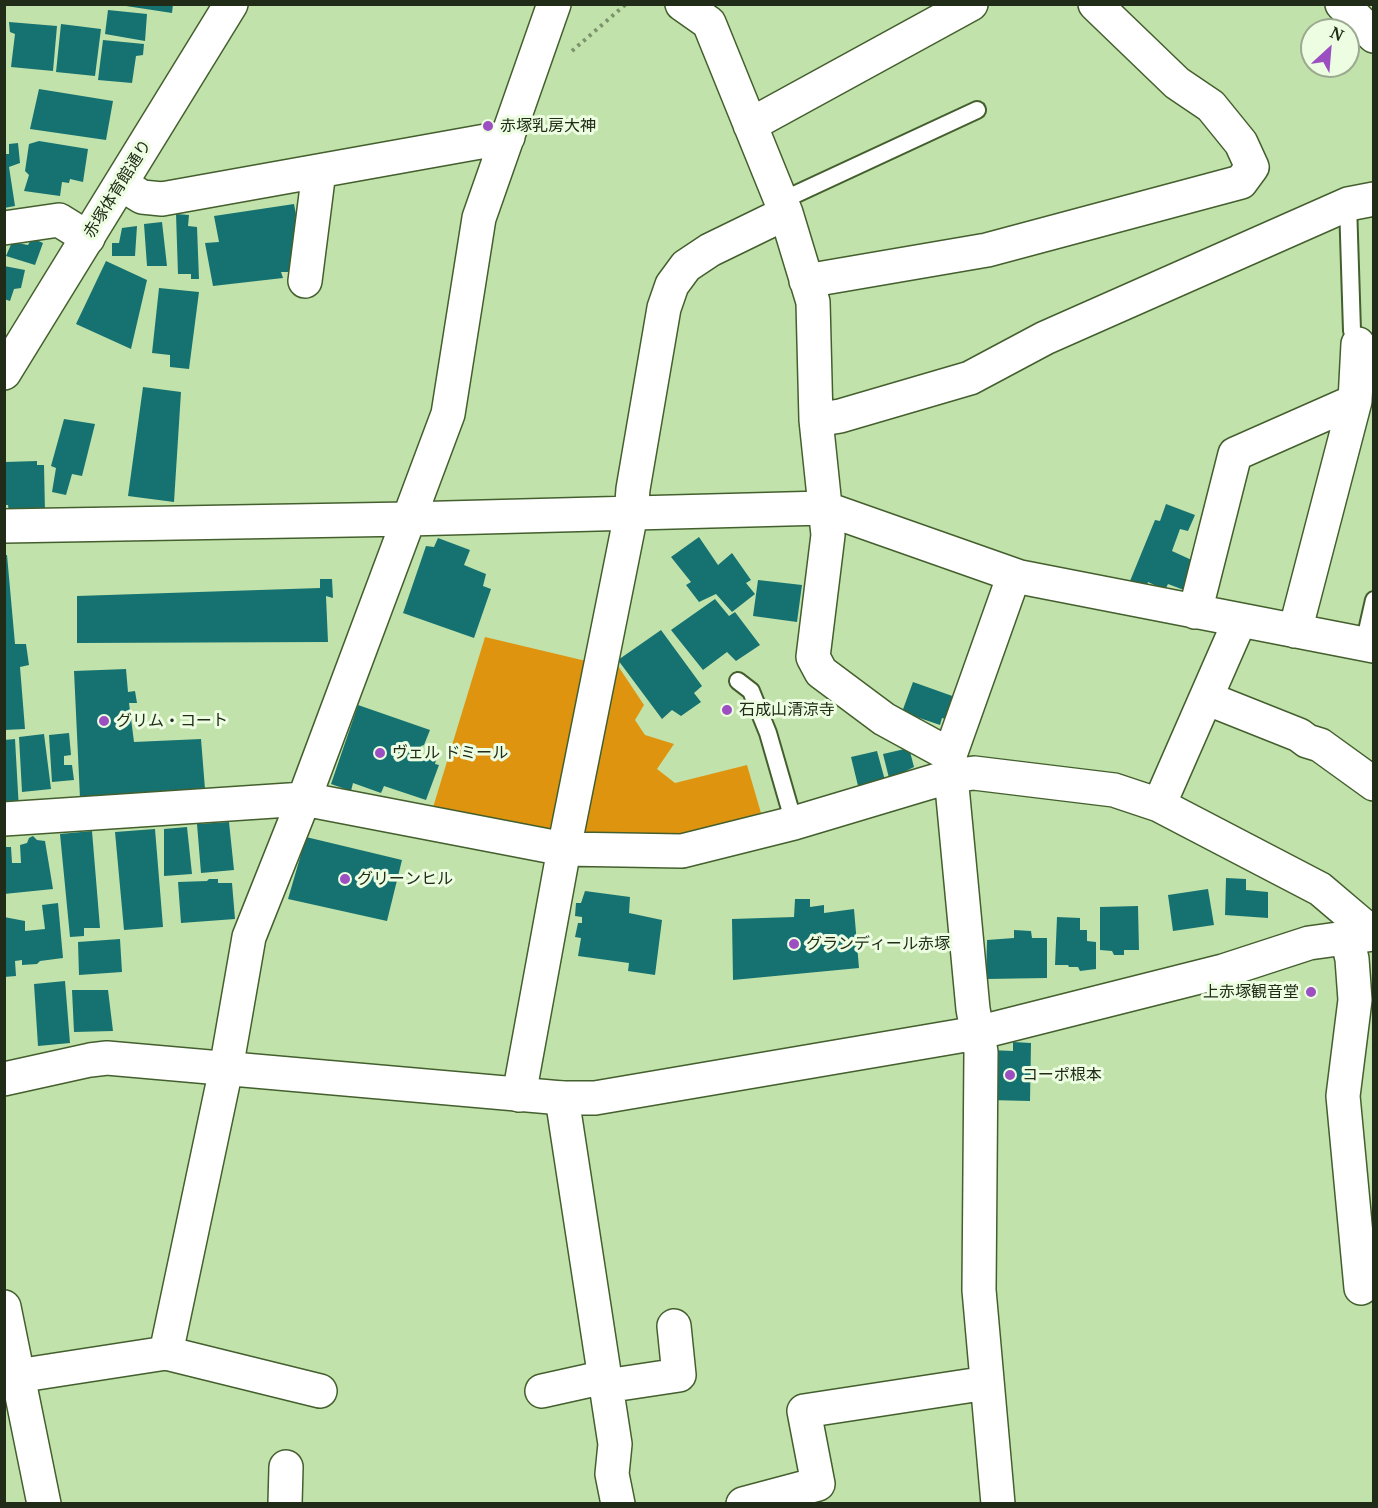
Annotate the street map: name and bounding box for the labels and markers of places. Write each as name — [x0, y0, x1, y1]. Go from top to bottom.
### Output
place label: 赤塚乳房大神 — [500, 116, 596, 136]
marker: 赤塚乳房大神 — [481, 119, 495, 133]
place label: 石成山清涼寺 — [739, 700, 835, 720]
marker: 石成山清涼寺 — [720, 703, 734, 717]
place label: グリム・コート — [116, 711, 228, 731]
marker: グリム・コート — [97, 714, 111, 728]
place label: ヴェル ドミール — [392, 743, 508, 763]
marker: ヴェル ドミール — [373, 746, 387, 760]
place label: グリーンヒル — [357, 869, 453, 889]
marker: グリーンヒル — [338, 872, 352, 886]
place label: グランディール赤塚 — [806, 934, 950, 954]
marker: グランディール赤塚 — [787, 937, 801, 951]
place label: 上赤塚観音堂 — [1203, 982, 1299, 1002]
marker: 上赤塚観音堂 — [1304, 985, 1318, 999]
place label: コーポ根本 — [1022, 1065, 1102, 1085]
marker: コーポ根本 — [1003, 1068, 1017, 1082]

